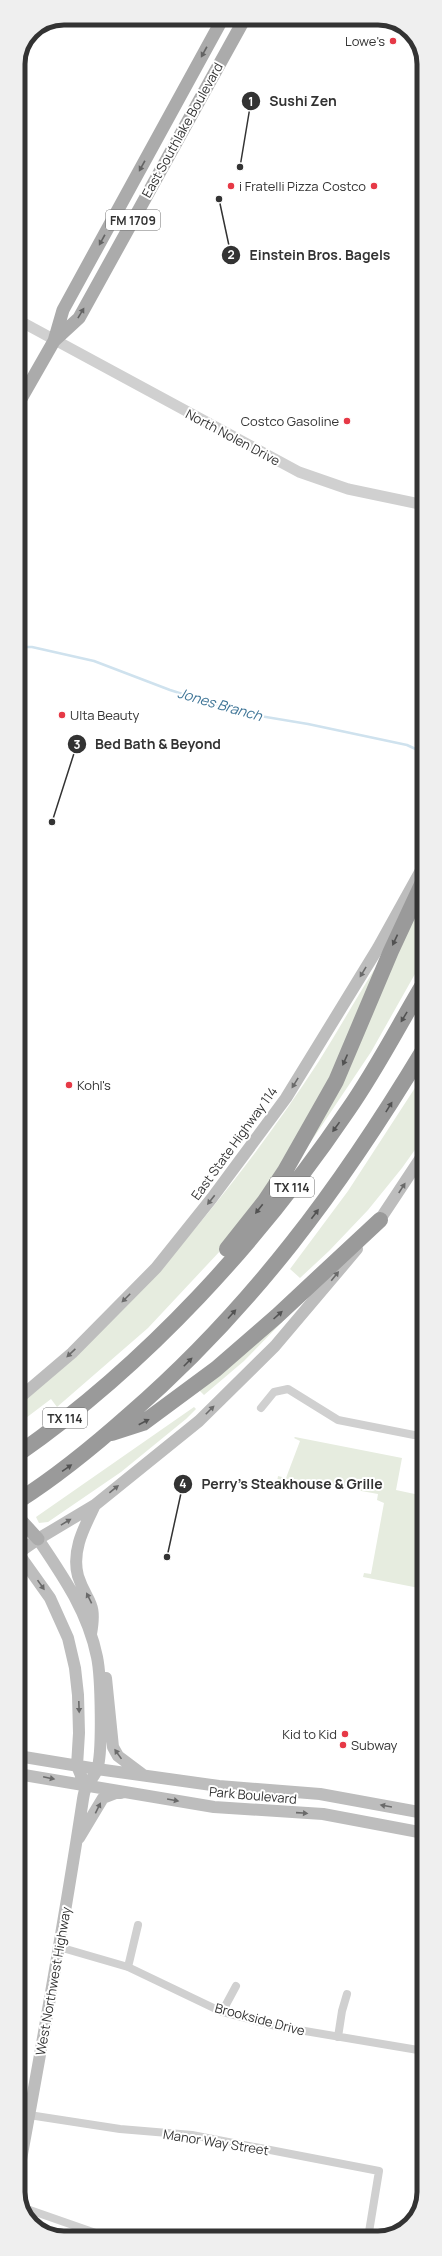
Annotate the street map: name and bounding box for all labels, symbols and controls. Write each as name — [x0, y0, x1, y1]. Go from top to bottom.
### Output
place label: Lowe's — [345, 32, 385, 50]
marker: Lowe's — [388, 36, 398, 46]
one-way arrow — [201, 46, 207, 58]
street label: East Southlake Boulevard — [137, 59, 227, 201]
callout: Sushi Zen — [241, 88, 345, 114]
text: Sushi Zen — [269, 91, 337, 110]
text: 1 — [248, 93, 254, 110]
one-way arrow — [138, 161, 145, 172]
place label: i Fratelli Pizza — [239, 177, 319, 195]
place label: Costco — [323, 177, 366, 195]
marker: i Fratelli Pizza — [226, 181, 236, 191]
marker: Costco — [369, 181, 379, 191]
road number: FM 1709 — [106, 210, 160, 230]
one-way arrow — [98, 234, 105, 245]
callout: Einstein Bros. Bagels — [221, 242, 398, 268]
text: Einstein Bros. Bagels — [250, 245, 391, 264]
text: 2 — [227, 246, 235, 263]
one-way arrow — [78, 307, 85, 319]
street label: North Nolen Drive — [183, 405, 284, 470]
place label: Costco Gasoline — [241, 412, 339, 430]
marker: Costco Gasoline — [342, 416, 352, 426]
water label: Jones Branch — [176, 683, 265, 725]
place label: Ulta Beauty — [70, 706, 140, 724]
marker: Ulta Beauty — [57, 710, 67, 720]
callout: Bed Bath & Beyond — [67, 731, 229, 757]
text: Bed Bath & Beyond — [95, 734, 221, 753]
text: 3 — [74, 736, 81, 753]
one-way arrow — [392, 935, 398, 946]
one-way arrow — [359, 967, 367, 977]
one-way arrow — [400, 1011, 407, 1023]
one-way arrow — [342, 1055, 348, 1066]
place label: Kohl's — [77, 1076, 111, 1094]
one-way arrow — [291, 1078, 299, 1088]
marker: Kohl's — [64, 1080, 74, 1090]
street label: East State Highway 114 — [187, 1082, 281, 1203]
one-way arrow — [385, 1102, 393, 1112]
one-way arrow — [332, 1122, 340, 1133]
road number: TX 114 — [270, 1177, 314, 1197]
one-way arrow — [398, 1183, 406, 1193]
one-way arrow — [206, 1194, 215, 1205]
one-way arrow — [255, 1203, 263, 1214]
one-way arrow — [311, 1209, 319, 1219]
one-way arrow — [331, 1271, 340, 1282]
one-way arrow — [121, 1293, 131, 1303]
one-way arrow — [227, 1309, 237, 1319]
one-way arrow — [273, 1310, 283, 1320]
one-way arrow — [66, 1349, 76, 1358]
one-way arrow — [183, 1357, 193, 1367]
one-way arrow — [205, 1405, 215, 1415]
road number: TX 114 — [43, 1408, 87, 1428]
one-way arrow — [138, 1419, 150, 1425]
one-way arrow — [62, 1464, 72, 1472]
callout: Perry's Steakhouse & Grille — [173, 1471, 390, 1497]
text: Perry's Steakhouse & Grille — [201, 1474, 383, 1493]
text: 4 — [179, 1475, 187, 1492]
one-way arrow — [109, 1485, 119, 1494]
one-way arrow — [60, 1518, 72, 1525]
one-way arrow — [37, 1580, 45, 1590]
one-way arrow — [86, 1592, 92, 1604]
one-way arrow — [76, 1701, 82, 1714]
place label: Kid to Kid — [282, 1725, 337, 1743]
marker: Kid to Kid — [340, 1729, 350, 1739]
place label: Subway — [351, 1736, 398, 1754]
marker: Subway — [338, 1740, 348, 1750]
one-way arrow — [114, 1748, 122, 1759]
one-way arrow — [43, 1775, 55, 1781]
street label: Park Boulevard — [208, 1782, 298, 1808]
one-way arrow — [167, 1797, 179, 1803]
one-way arrow — [95, 1802, 101, 1814]
one-way arrow — [379, 1803, 392, 1809]
one-way arrow — [296, 1810, 308, 1817]
street label: West Northwest Highway — [31, 1905, 75, 2057]
street label: Brookside Drive — [213, 1998, 307, 2040]
street label: Manor Way Street — [162, 2125, 270, 2159]

